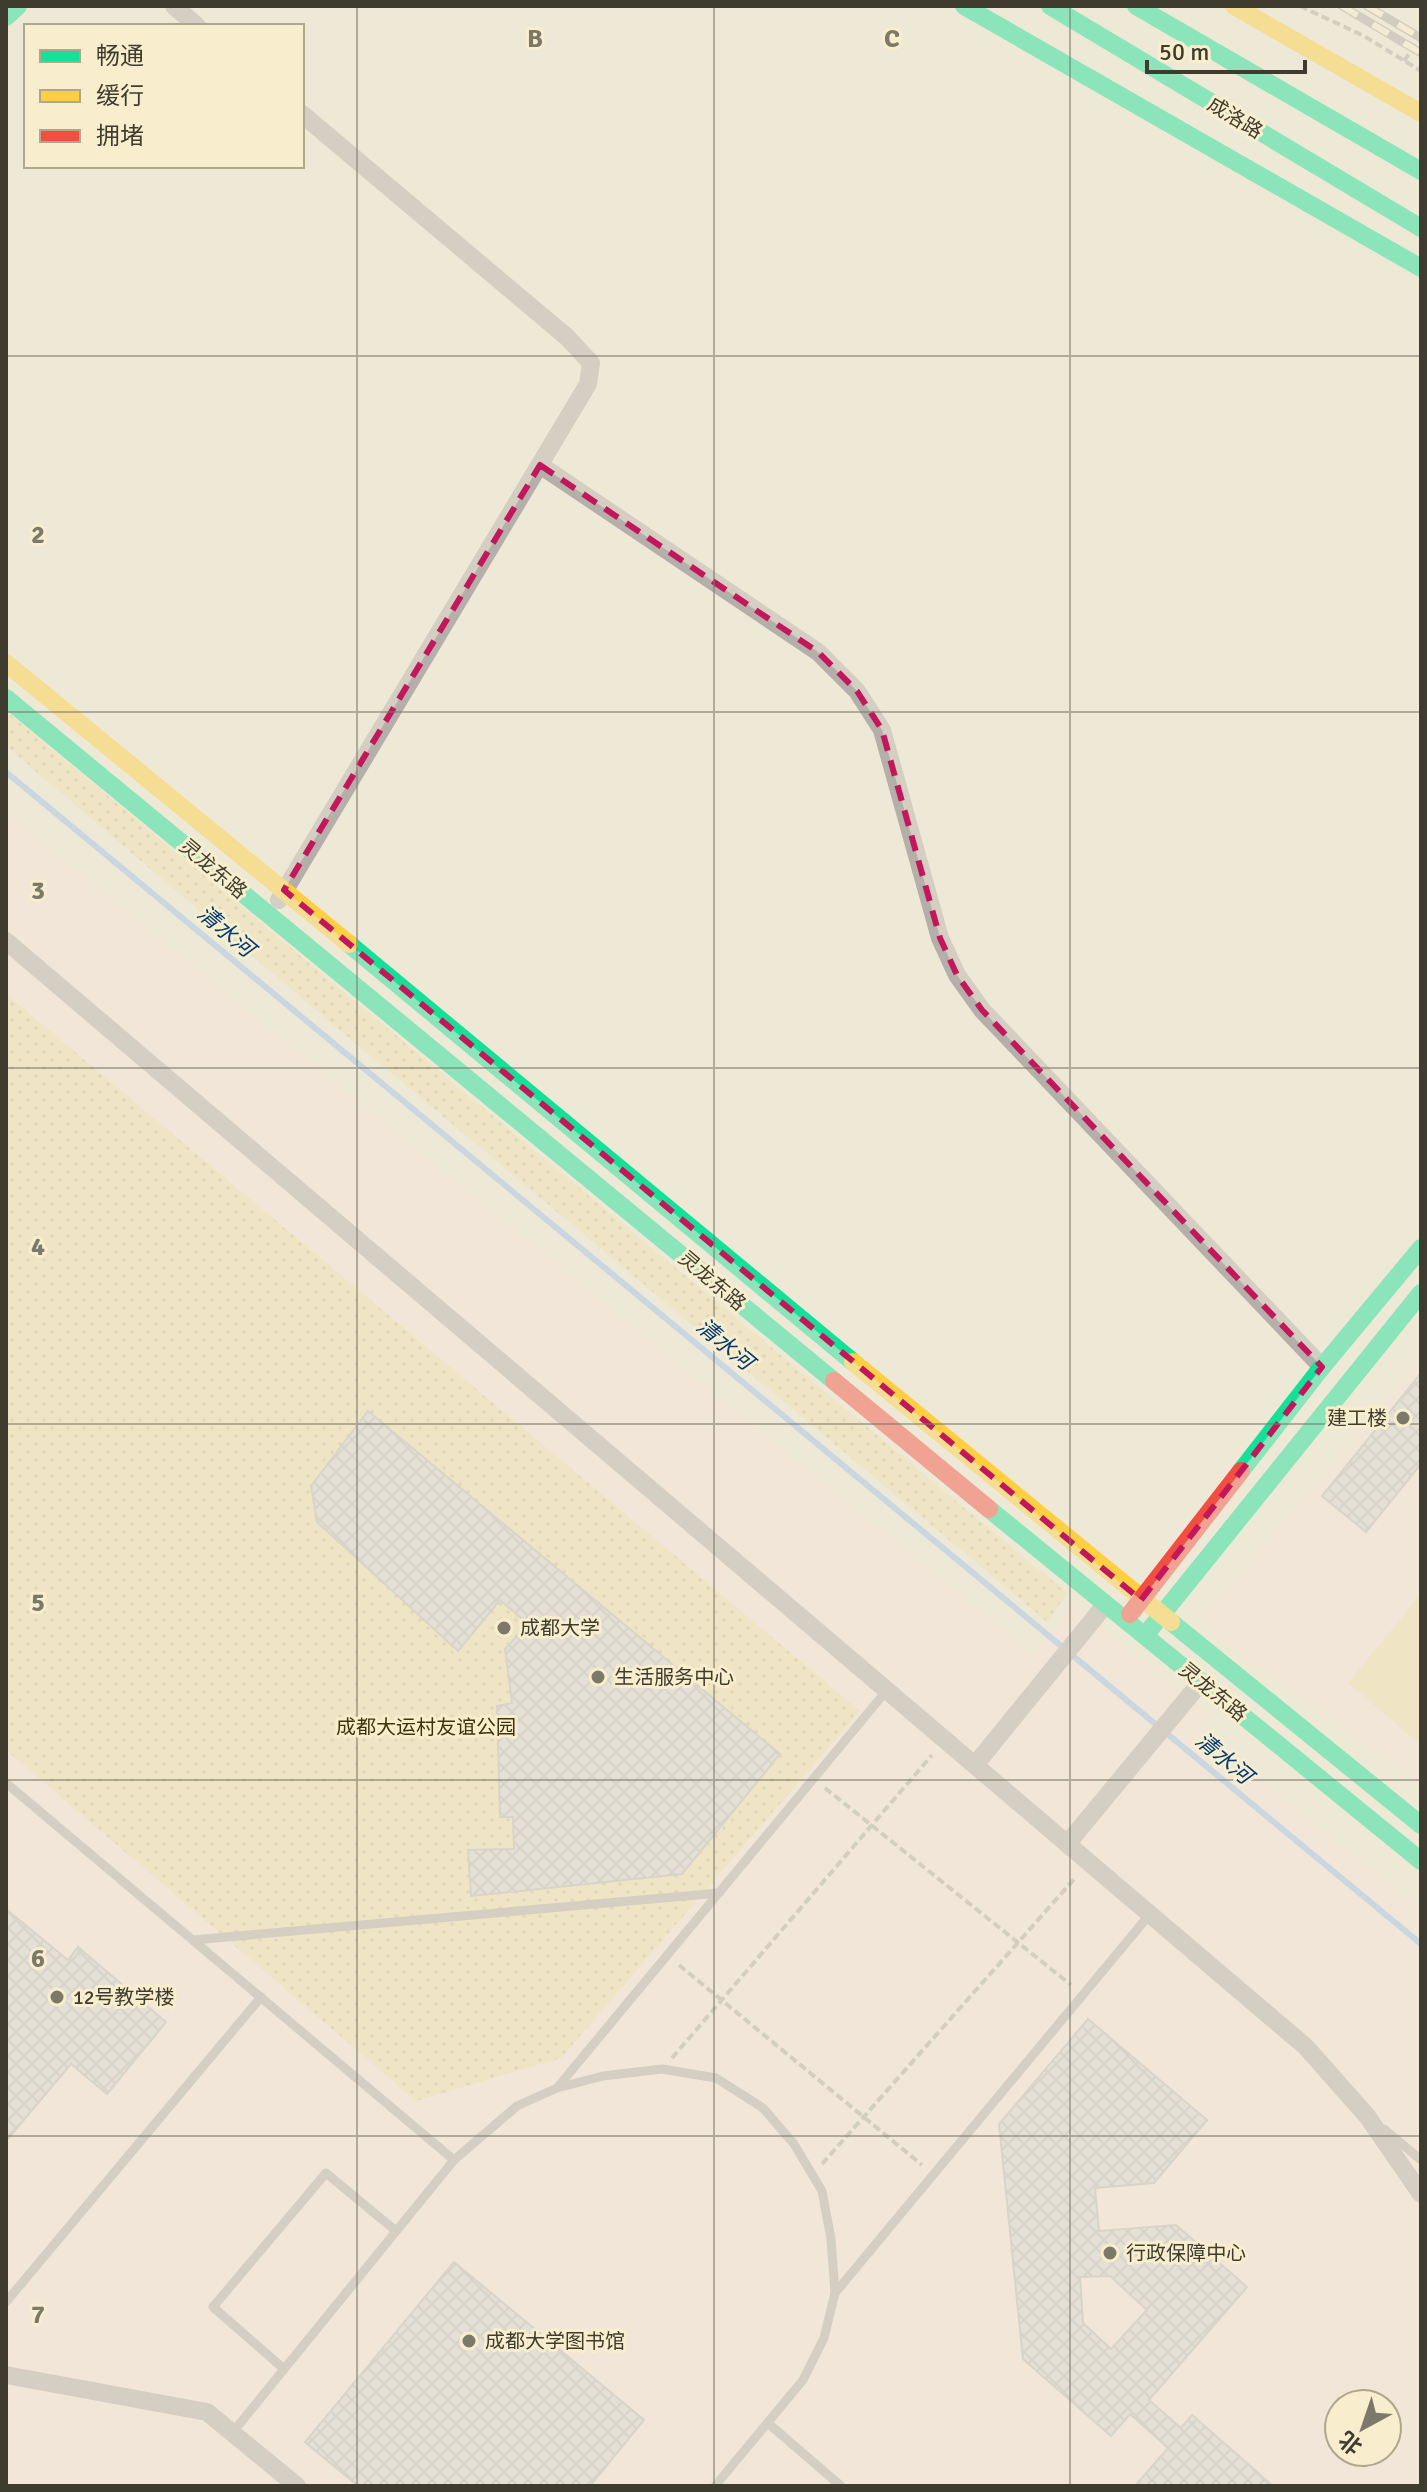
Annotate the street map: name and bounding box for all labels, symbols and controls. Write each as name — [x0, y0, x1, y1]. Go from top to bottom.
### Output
text: B — [527, 23, 543, 55]
text: C — [884, 23, 900, 55]
legend — [24, 24, 304, 168]
scale bar — [1147, 24, 1305, 74]
text: 50 m — [1159, 37, 1209, 67]
text: 畅通 — [96, 41, 144, 71]
text: 缓行 — [96, 81, 144, 111]
street label: 成洛路 — [1203, 92, 1267, 144]
text: 拥堵 — [96, 121, 144, 151]
text: 2 — [31, 519, 45, 551]
street label: 灵龙东路 — [174, 834, 252, 904]
text: 3 — [31, 875, 45, 907]
water label: 清水河 — [192, 899, 263, 965]
text: 4 — [31, 1231, 45, 1263]
street label: 灵龙东路 — [673, 1246, 751, 1316]
water label: 清水河 — [691, 1312, 762, 1378]
place label: 建工楼 — [1327, 1406, 1387, 1431]
marker: 建工楼 — [1394, 1409, 1412, 1427]
text: 5 — [31, 1587, 45, 1619]
place label: 成都大学 — [520, 1616, 600, 1641]
marker: 成都大学 — [495, 1619, 513, 1637]
street label: 灵龙东路 — [1174, 1657, 1252, 1727]
place label: 生活服务中心 — [614, 1665, 734, 1690]
marker: 生活服务中心 — [589, 1668, 607, 1686]
park label: 成都大运村友谊公园 — [336, 1715, 516, 1740]
water label: 清水河 — [1190, 1726, 1261, 1792]
text: 6 — [31, 1943, 45, 1975]
place label: 12号教学楼 — [73, 1985, 175, 2010]
marker: 12号教学楼 — [48, 1988, 66, 2006]
place label: 行政保障中心 — [1126, 2241, 1246, 2266]
marker: 行政保障中心 — [1101, 2244, 1119, 2262]
text: 7 — [31, 2299, 45, 2331]
place label: 成都大学图书馆 — [485, 2329, 625, 2354]
marker: 成都大学图书馆 — [460, 2332, 478, 2350]
north arrow — [1323, 2388, 1403, 2468]
text: 北 — [1333, 2426, 1368, 2460]

